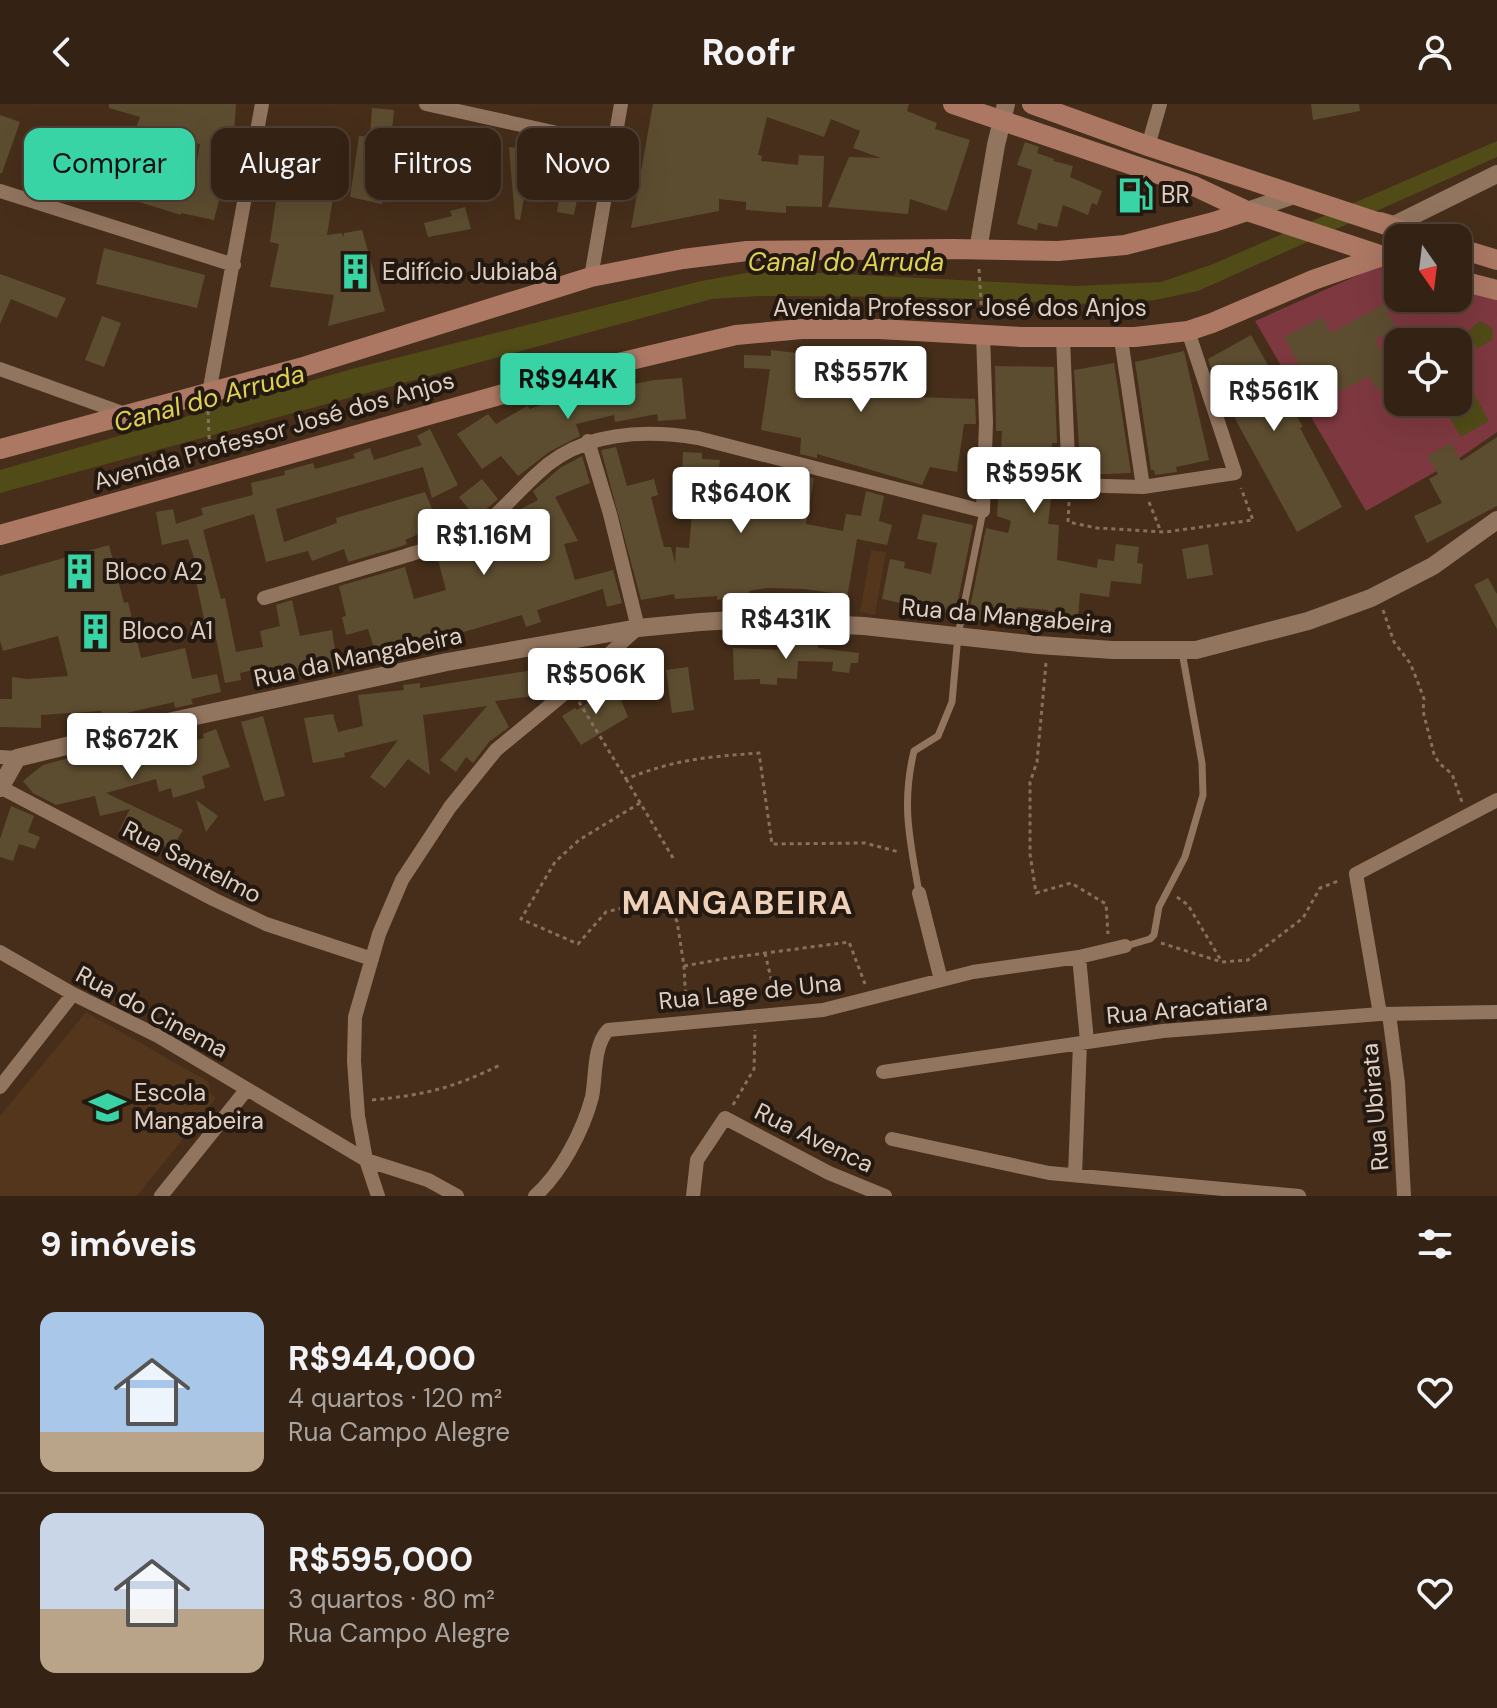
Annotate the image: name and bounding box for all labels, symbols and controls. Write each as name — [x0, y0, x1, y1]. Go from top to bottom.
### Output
text: Roofr — [702, 29, 795, 76]
icon: back — [40, 30, 84, 74]
icon: person — [1413, 30, 1457, 74]
chip: Comprar — [24, 128, 195, 200]
chip: Alugar — [211, 128, 349, 200]
chip: Filtros — [365, 128, 501, 200]
chip: Novo — [517, 128, 639, 200]
fuel station icon: BR — [1116, 176, 1154, 214]
place label: BR — [1161, 179, 1190, 210]
north arrow — [1384, 224, 1472, 312]
map controls — [1384, 224, 1472, 416]
water label: Canal do Arruda — [748, 245, 944, 279]
building icon: Edifício Jubiabá — [337, 253, 375, 291]
place label: Edifício Jubiabá — [382, 256, 558, 287]
street label: Avenida Professor José dos Anjos — [773, 292, 1147, 323]
button: locate — [1384, 328, 1472, 416]
pin: R$557K — [796, 346, 926, 414]
pin: R$944K — [503, 353, 633, 421]
text: R$557K — [813, 355, 909, 389]
water label: Canal do Arruda — [110, 356, 308, 440]
text: R$944K — [518, 362, 618, 396]
street label: Avenida Professor José dos Anjos — [90, 364, 458, 497]
pin: R$561K — [1209, 365, 1339, 433]
text: R$561K — [1228, 374, 1320, 408]
pin: R$595K — [969, 447, 1099, 515]
text: R$595K — [985, 456, 1083, 490]
pin: R$640K — [676, 467, 806, 535]
text: R$640K — [691, 476, 791, 510]
pin: R$1.16M — [410, 509, 558, 577]
text: R$1.16M — [436, 518, 532, 552]
building icon: Bloco A2 — [60, 553, 98, 591]
place label: Bloco A2 — [105, 556, 203, 587]
street label: Rua da Mangabeira — [900, 591, 1114, 640]
pin: R$431K — [721, 593, 851, 661]
text: R$431K — [741, 602, 831, 636]
building icon: Bloco A1 — [77, 612, 115, 650]
place label: Bloco A1 — [122, 615, 213, 646]
street label: Rua da Mangabeira — [251, 619, 465, 694]
pin: R$506K — [531, 648, 661, 716]
text: R$506K — [546, 657, 646, 691]
pin: R$672K — [67, 713, 197, 781]
text: R$672K — [85, 722, 179, 756]
street label: Rua Santelmo — [118, 813, 267, 910]
district label: MANGABEIRA — [622, 882, 854, 924]
street label: Rua do Cinema — [71, 958, 234, 1065]
street label: Rua Lage de Una — [657, 966, 843, 1017]
street label: Rua Aracatiara — [1105, 986, 1269, 1031]
street label: Rua Ubirata — [1353, 1042, 1396, 1172]
place label: Escola Mangabeira — [134, 1077, 264, 1136]
school or university icon: Escola Mangabeira — [89, 1088, 127, 1126]
street label: Rua Avenca — [750, 1095, 879, 1180]
text: 9 imóveis — [40, 1222, 197, 1267]
icon: filters — [1413, 1222, 1457, 1266]
text: R$944,000 — [288, 1336, 476, 1381]
icon: home — [104, 1344, 200, 1440]
icon: heart — [1413, 1370, 1457, 1414]
text: 4 quartos · 120 m² — [288, 1381, 502, 1415]
text: Rua Campo Alegre — [288, 1415, 510, 1449]
text: R$595,000 — [288, 1537, 473, 1582]
icon: home — [104, 1545, 200, 1641]
icon: heart — [1413, 1571, 1457, 1615]
text: 3 quartos · 80 m² — [288, 1582, 495, 1616]
text: Rua Campo Alegre — [288, 1616, 510, 1650]

